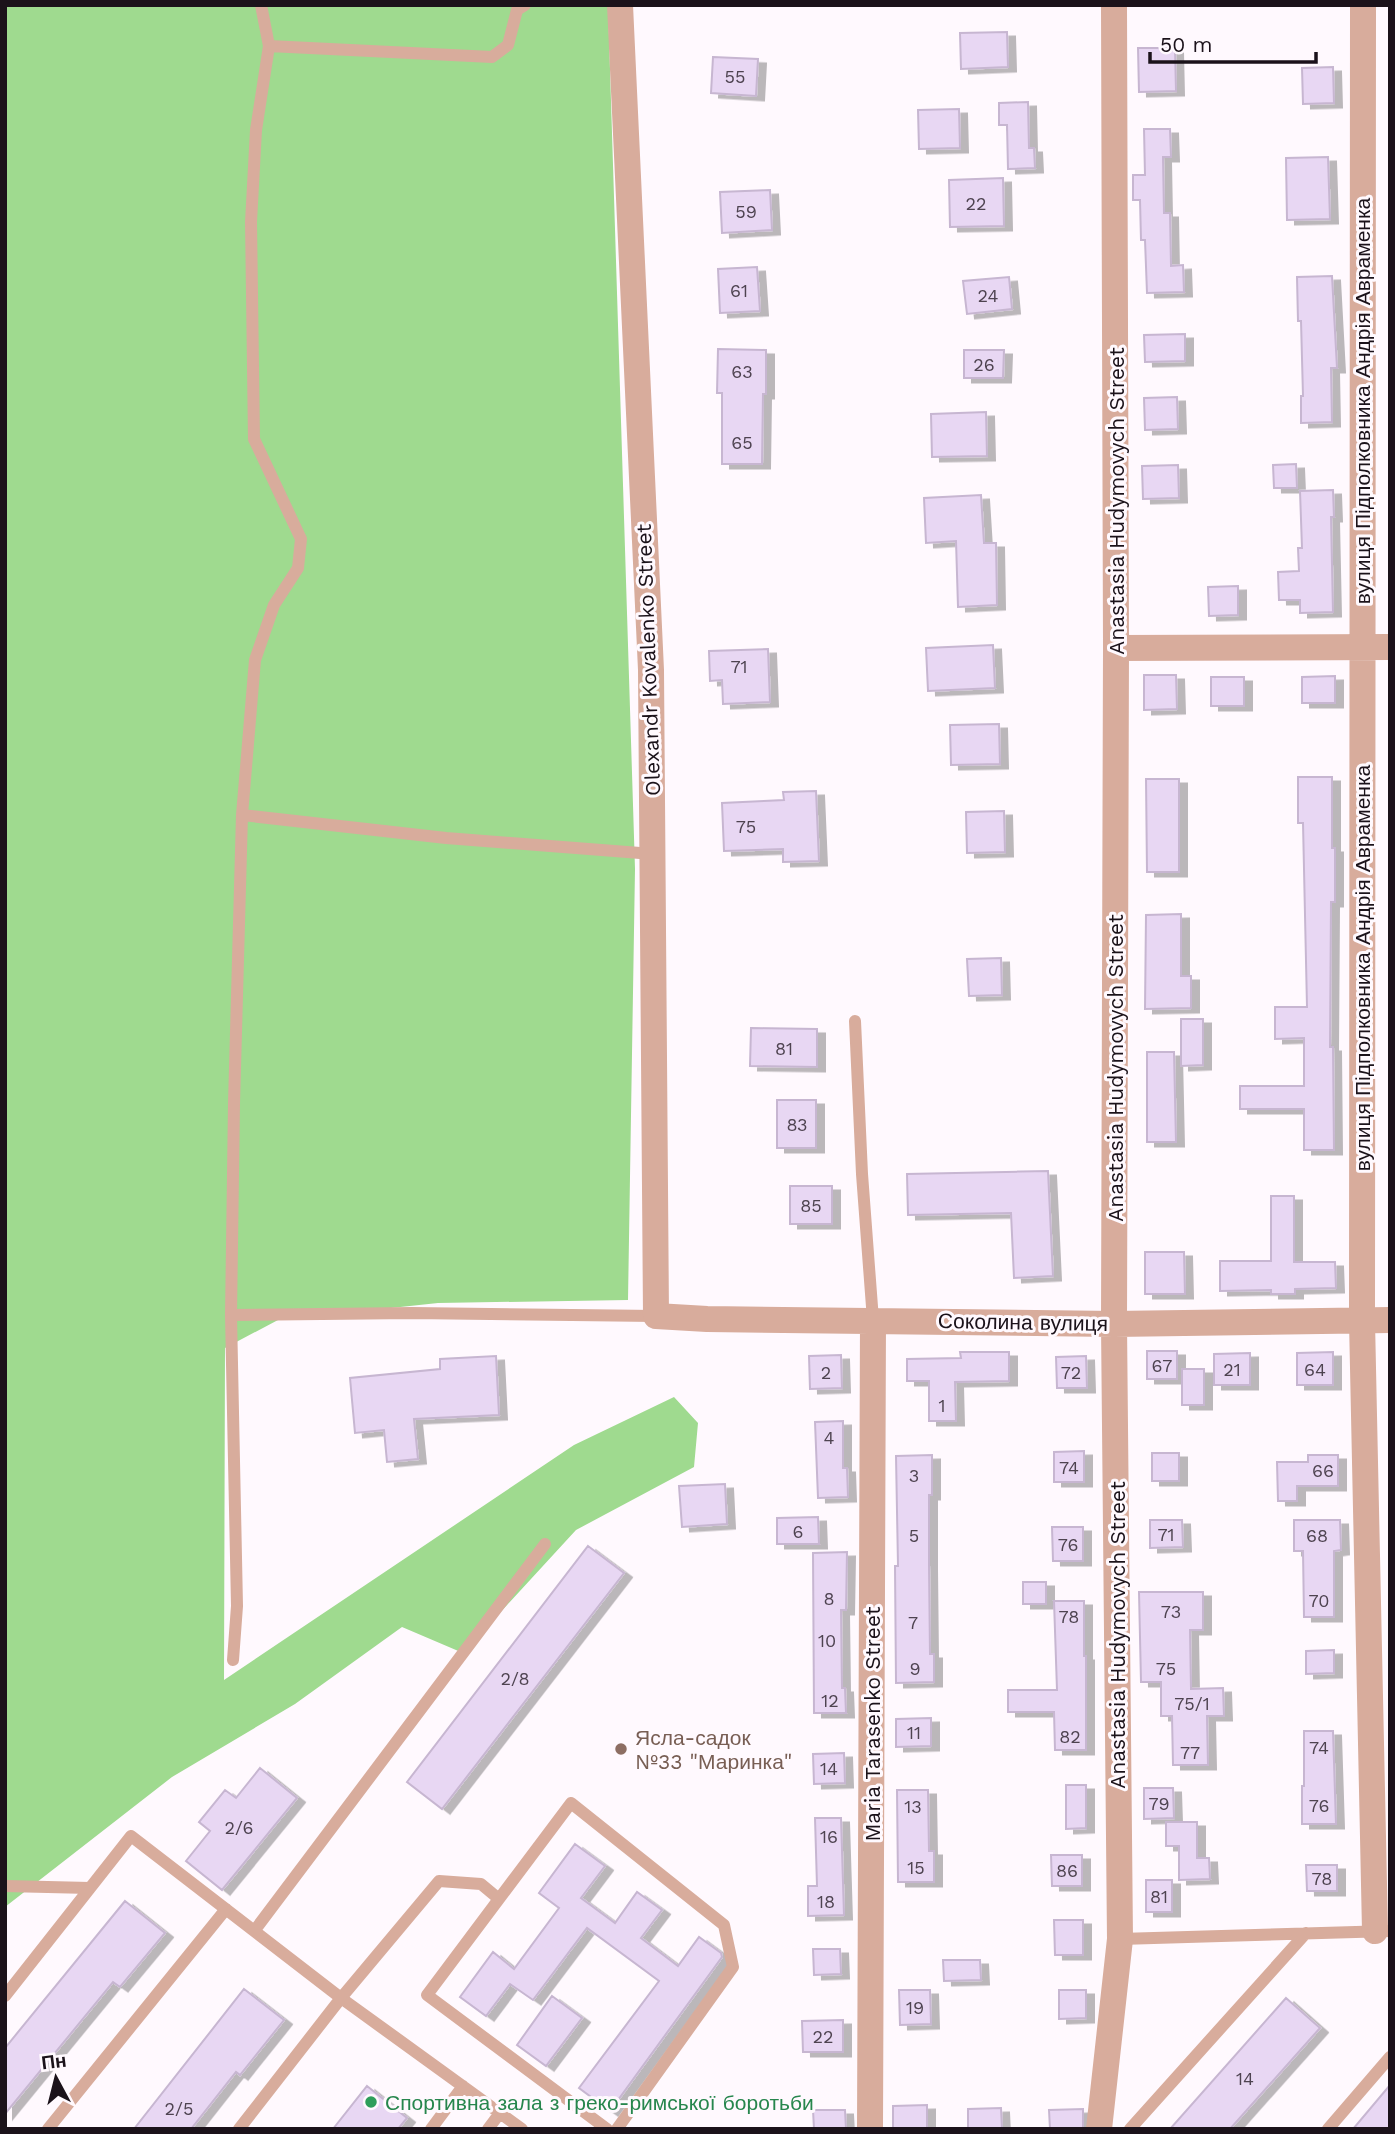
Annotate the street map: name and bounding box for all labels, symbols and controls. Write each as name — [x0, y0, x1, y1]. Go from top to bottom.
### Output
scale bar — [1150, 21, 1316, 65]
text: 50 m — [1160, 32, 1212, 57]
house number: 55 — [725, 66, 745, 87]
house number: 22 — [966, 193, 987, 214]
street label: вулиця Підполковника Андрія Авраменка — [1350, 197, 1375, 604]
house number: 59 — [735, 201, 757, 222]
house number: 61 — [730, 280, 748, 301]
house number: 24 — [978, 285, 998, 306]
street label: Anastasia Hudymovych Street — [1104, 347, 1129, 655]
house number: 26 — [973, 354, 995, 375]
house number: 63 — [731, 361, 753, 382]
house number: 65 — [731, 432, 753, 453]
street label: Olexandr Kovalenko Street — [631, 523, 665, 796]
house number: 71 — [730, 656, 748, 677]
street label: вулиця Підполковника Андрія Авраменка — [1350, 764, 1375, 1171]
house number: 75 — [736, 816, 756, 837]
street label: Anastasia Hudymovych Street — [1103, 914, 1128, 1222]
house number: 81 — [775, 1038, 793, 1059]
house number: 83 — [786, 1114, 808, 1135]
house number: 85 — [800, 1195, 822, 1216]
street label: Соколина вулиця — [938, 1308, 1108, 1336]
house number: 67 — [1152, 1355, 1172, 1376]
house number: 21 — [1223, 1359, 1241, 1380]
house number: 64 — [1304, 1359, 1326, 1380]
house number: 2 — [821, 1362, 831, 1383]
house number: 72 — [1061, 1362, 1081, 1383]
house number: 1 — [938, 1395, 946, 1416]
house number: 4 — [824, 1427, 835, 1448]
house number: 74 — [1059, 1457, 1079, 1478]
house number: 66 — [1312, 1460, 1334, 1481]
house number: 3 — [909, 1465, 919, 1486]
street label: Anastasia Hudymovych Street — [1105, 1481, 1130, 1789]
house number: 6 — [793, 1521, 803, 1542]
house number: 71 — [1157, 1524, 1175, 1545]
house number: 5 — [909, 1525, 919, 1546]
house number: 68 — [1306, 1525, 1328, 1546]
house number: 76 — [1058, 1534, 1078, 1555]
house number: 8 — [823, 1588, 835, 1609]
house number: 70 — [1309, 1590, 1329, 1611]
house number: 73 — [1161, 1601, 1181, 1622]
street label: Maria Tarasenko Street — [860, 1606, 885, 1842]
house number: 78 — [1059, 1606, 1079, 1627]
house number: 7 — [908, 1612, 918, 1633]
house number: 10 — [818, 1630, 836, 1651]
house number: 9 — [909, 1658, 921, 1679]
house number: 75 — [1156, 1658, 1176, 1679]
house number: 2/8 — [500, 1668, 530, 1689]
house number: 12 — [821, 1690, 839, 1711]
house number: 75/1 — [1174, 1693, 1210, 1714]
house number: 11 — [907, 1722, 921, 1743]
place label: Ясла-садок №33 "Маринка" — [635, 1725, 792, 1774]
house number: 82 — [1059, 1726, 1081, 1747]
house number: 74 — [1309, 1737, 1329, 1758]
marker: Ясла-садок №33 "Маринка" — [613, 1741, 629, 1757]
house number: 77 — [1180, 1742, 1200, 1763]
house number: 14 — [820, 1758, 838, 1779]
house number: 79 — [1148, 1793, 1170, 1814]
house number: 76 — [1309, 1795, 1329, 1816]
house number: 13 — [904, 1796, 922, 1817]
house number: 2/6 — [225, 1817, 254, 1838]
house number: 16 — [820, 1826, 838, 1847]
house number: 15 — [907, 1857, 925, 1878]
house number: 86 — [1056, 1860, 1078, 1881]
house number: 78 — [1312, 1868, 1332, 1889]
house number: 81 — [1150, 1886, 1168, 1907]
house number: 18 — [817, 1891, 835, 1912]
house number: 19 — [906, 1997, 924, 2018]
house number: 22 — [813, 2026, 834, 2047]
north arrow — [21, 2043, 91, 2113]
text: Пн — [40, 2049, 68, 2075]
house number: 14 — [1236, 2068, 1254, 2089]
place label: Спортивна зала з греко-римської боротьби — [385, 2090, 814, 2115]
marker: Спортивна зала з греко-римської боротьби — [363, 2094, 379, 2110]
house number: 2/5 — [165, 2098, 193, 2119]

